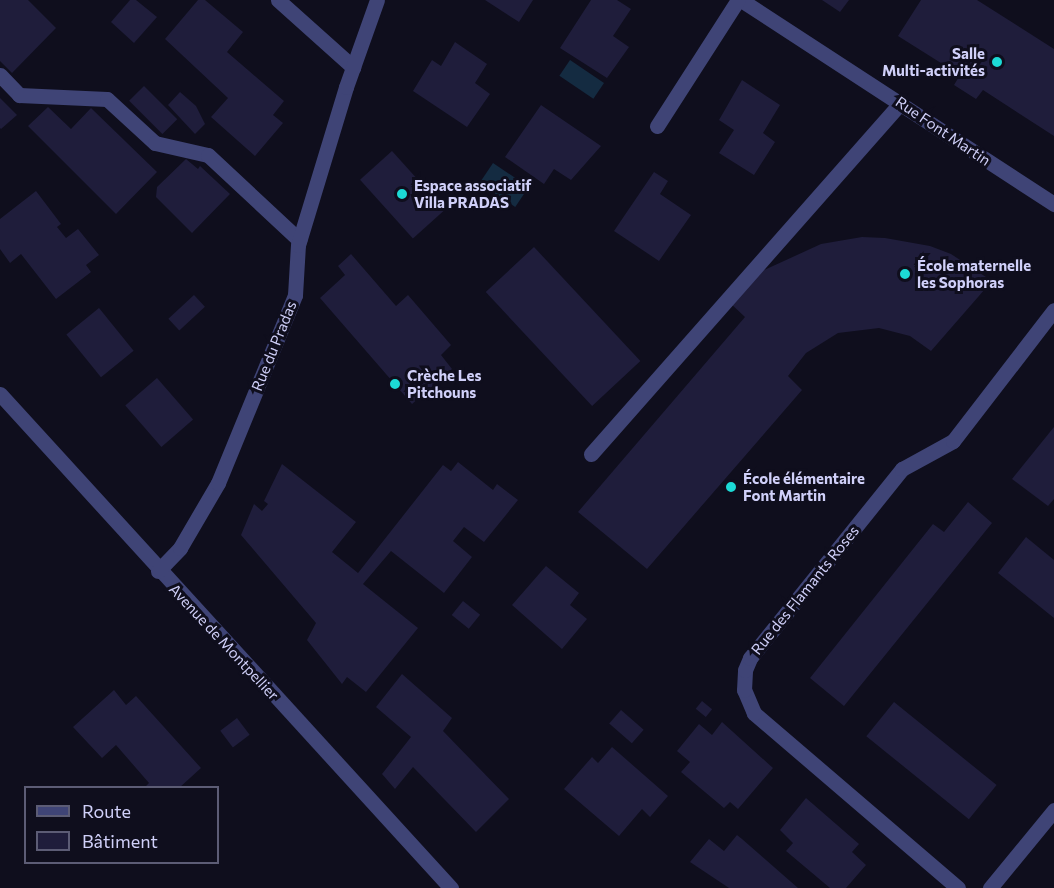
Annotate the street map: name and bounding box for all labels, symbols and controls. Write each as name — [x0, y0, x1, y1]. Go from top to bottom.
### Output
place label: Salle Multi-activités — [882, 44, 985, 79]
marker: Salle Multi-activités — [990, 55, 1004, 69]
street label: Rue Font Martin — [892, 93, 994, 169]
place label: Espace associatif Villa PRADAS — [414, 176, 531, 211]
marker: Espace associatif Villa PRADAS — [395, 187, 409, 201]
place label: École maternelle les Sophoras — [917, 256, 1031, 291]
marker: École maternelle les Sophoras — [898, 267, 912, 281]
street label: Rue du Pradas — [248, 298, 300, 394]
place label: Crèche Les Pitchouns — [407, 366, 481, 401]
marker: Crèche Les Pitchouns — [388, 377, 402, 391]
place label: École élémentaire Font Martin — [743, 469, 865, 504]
marker: École élémentaire Font Martin — [724, 480, 738, 494]
street label: Rue des Flamants Roses — [747, 522, 863, 658]
street label: Avenue de Montpellier — [165, 580, 283, 704]
legend — [24, 786, 219, 864]
text: Route — [82, 800, 131, 822]
text: Bâtiment — [82, 830, 158, 852]

